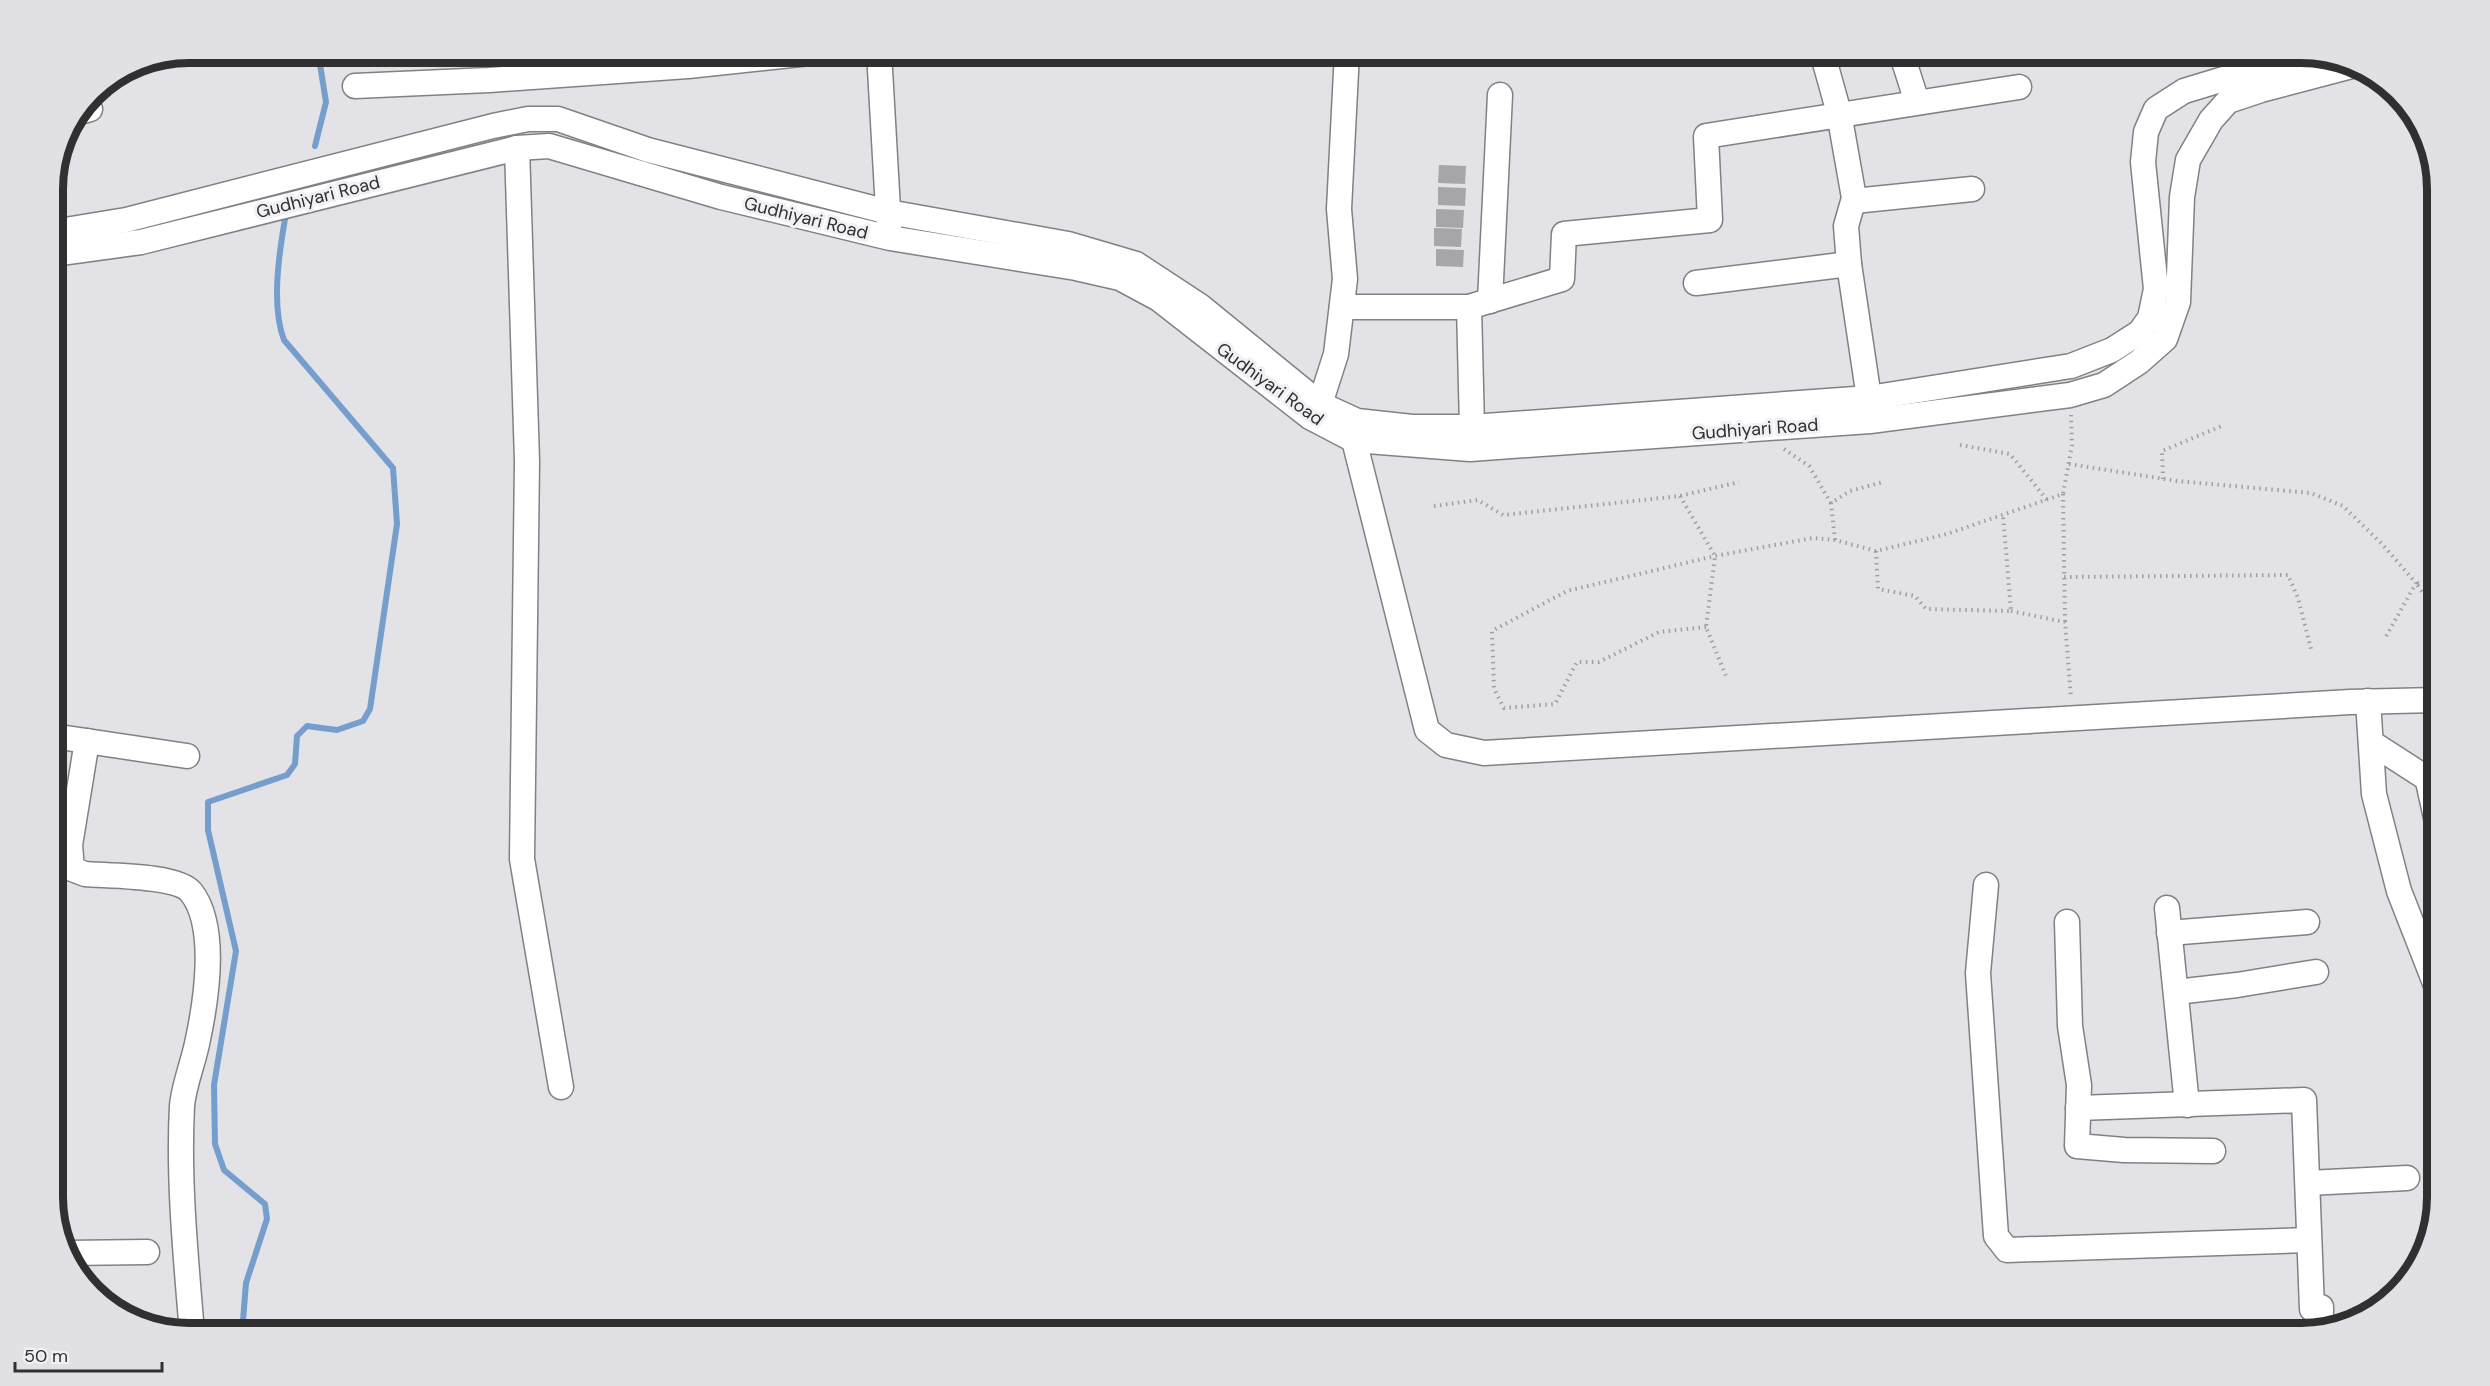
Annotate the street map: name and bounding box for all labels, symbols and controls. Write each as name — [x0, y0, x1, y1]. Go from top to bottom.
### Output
street label: Gudhiyari Road — [254, 170, 382, 224]
street label: Gudhiyari Road — [742, 191, 870, 245]
street label: Gudhiyari Road — [1212, 337, 1328, 431]
street label: Gudhiyari Road — [1691, 413, 1819, 445]
scale bar — [15, 1335, 162, 1373]
text: 50 m — [24, 1344, 68, 1368]

